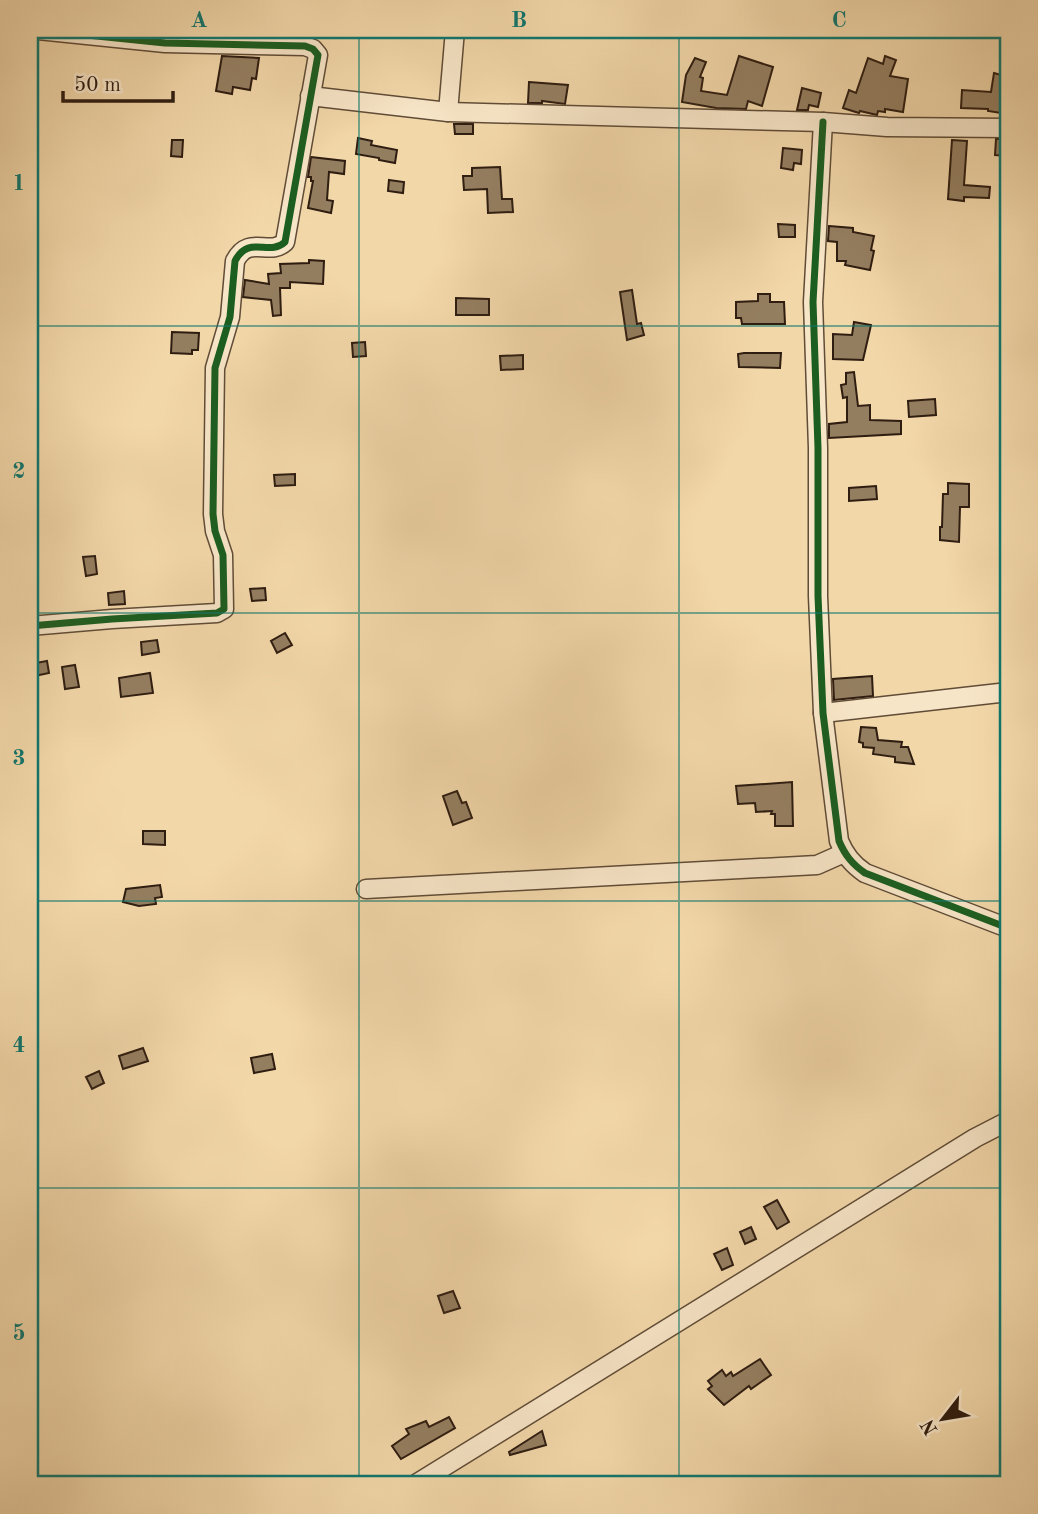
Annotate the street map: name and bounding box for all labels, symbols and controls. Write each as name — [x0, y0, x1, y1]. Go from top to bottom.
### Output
text: A — [190, 9, 208, 32]
text: B — [511, 9, 527, 32]
text: C — [831, 9, 847, 32]
scale bar — [63, 60, 173, 104]
text: 50 m — [74, 75, 121, 96]
text: 1 — [12, 172, 26, 195]
text: 2 — [12, 460, 26, 483]
text: 3 — [12, 747, 26, 770]
text: 4 — [12, 1034, 26, 1057]
text: 5 — [12, 1322, 26, 1345]
north arrow — [908, 1384, 978, 1454]
text: N — [918, 1415, 942, 1438]

